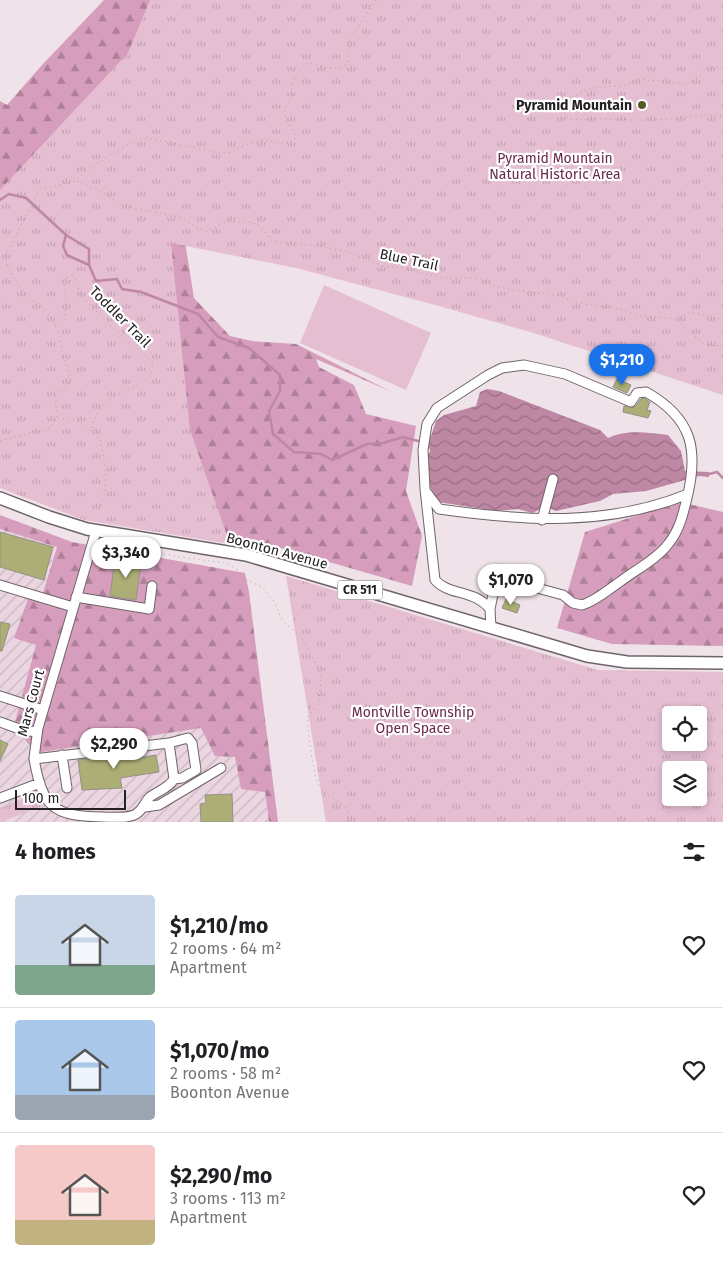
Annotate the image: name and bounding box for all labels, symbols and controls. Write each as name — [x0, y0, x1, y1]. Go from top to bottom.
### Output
place label: Pyramid Mountain — [516, 97, 632, 114]
marker: Pyramid Mountain — [636, 99, 648, 111]
park label: Pyramid Mountain Natural Historic Area — [489, 150, 621, 183]
street label: Blue Trail — [378, 246, 440, 274]
street label: Toddler Trail — [86, 283, 154, 351]
pin: $1,210 — [581, 344, 663, 386]
text: $1,210 — [600, 350, 644, 369]
street label: Boonton Avenue — [224, 529, 330, 573]
pin: $3,340 — [85, 536, 167, 579]
text: $3,340 — [102, 543, 150, 562]
pin: $1,070 — [470, 564, 552, 606]
text: $1,070 — [489, 570, 533, 589]
road number: CR 511 — [338, 580, 382, 600]
street label: Mars Court — [14, 667, 48, 738]
park label: Montville Township Open Space — [352, 704, 474, 737]
map controls — [662, 706, 707, 806]
button: locate — [662, 706, 707, 751]
pin: $2,290 — [73, 728, 155, 770]
text: $2,290 — [90, 734, 138, 753]
button: layers — [662, 761, 707, 806]
scale bar — [15, 787, 126, 810]
text: 100 m — [22, 790, 59, 807]
icon: filters — [680, 838, 708, 866]
text: 4 homes — [15, 839, 96, 865]
text: $1,210/mo — [170, 913, 268, 939]
icon: home — [55, 915, 115, 975]
icon: heart — [680, 931, 708, 959]
text: 2 rooms · 64 m² — [170, 939, 281, 958]
text: Apartment — [170, 958, 247, 977]
text: $1,070/mo — [170, 1038, 269, 1064]
icon: home — [55, 1040, 115, 1100]
icon: heart — [680, 1056, 708, 1084]
text: 2 rooms · 58 m² — [170, 1064, 281, 1083]
text: Boonton Avenue — [170, 1083, 289, 1102]
text: $2,290/mo — [170, 1163, 272, 1189]
icon: home — [55, 1165, 115, 1225]
icon: heart — [680, 1181, 708, 1209]
text: 3 rooms · 113 m² — [170, 1189, 286, 1208]
text: Apartment — [170, 1208, 247, 1227]

